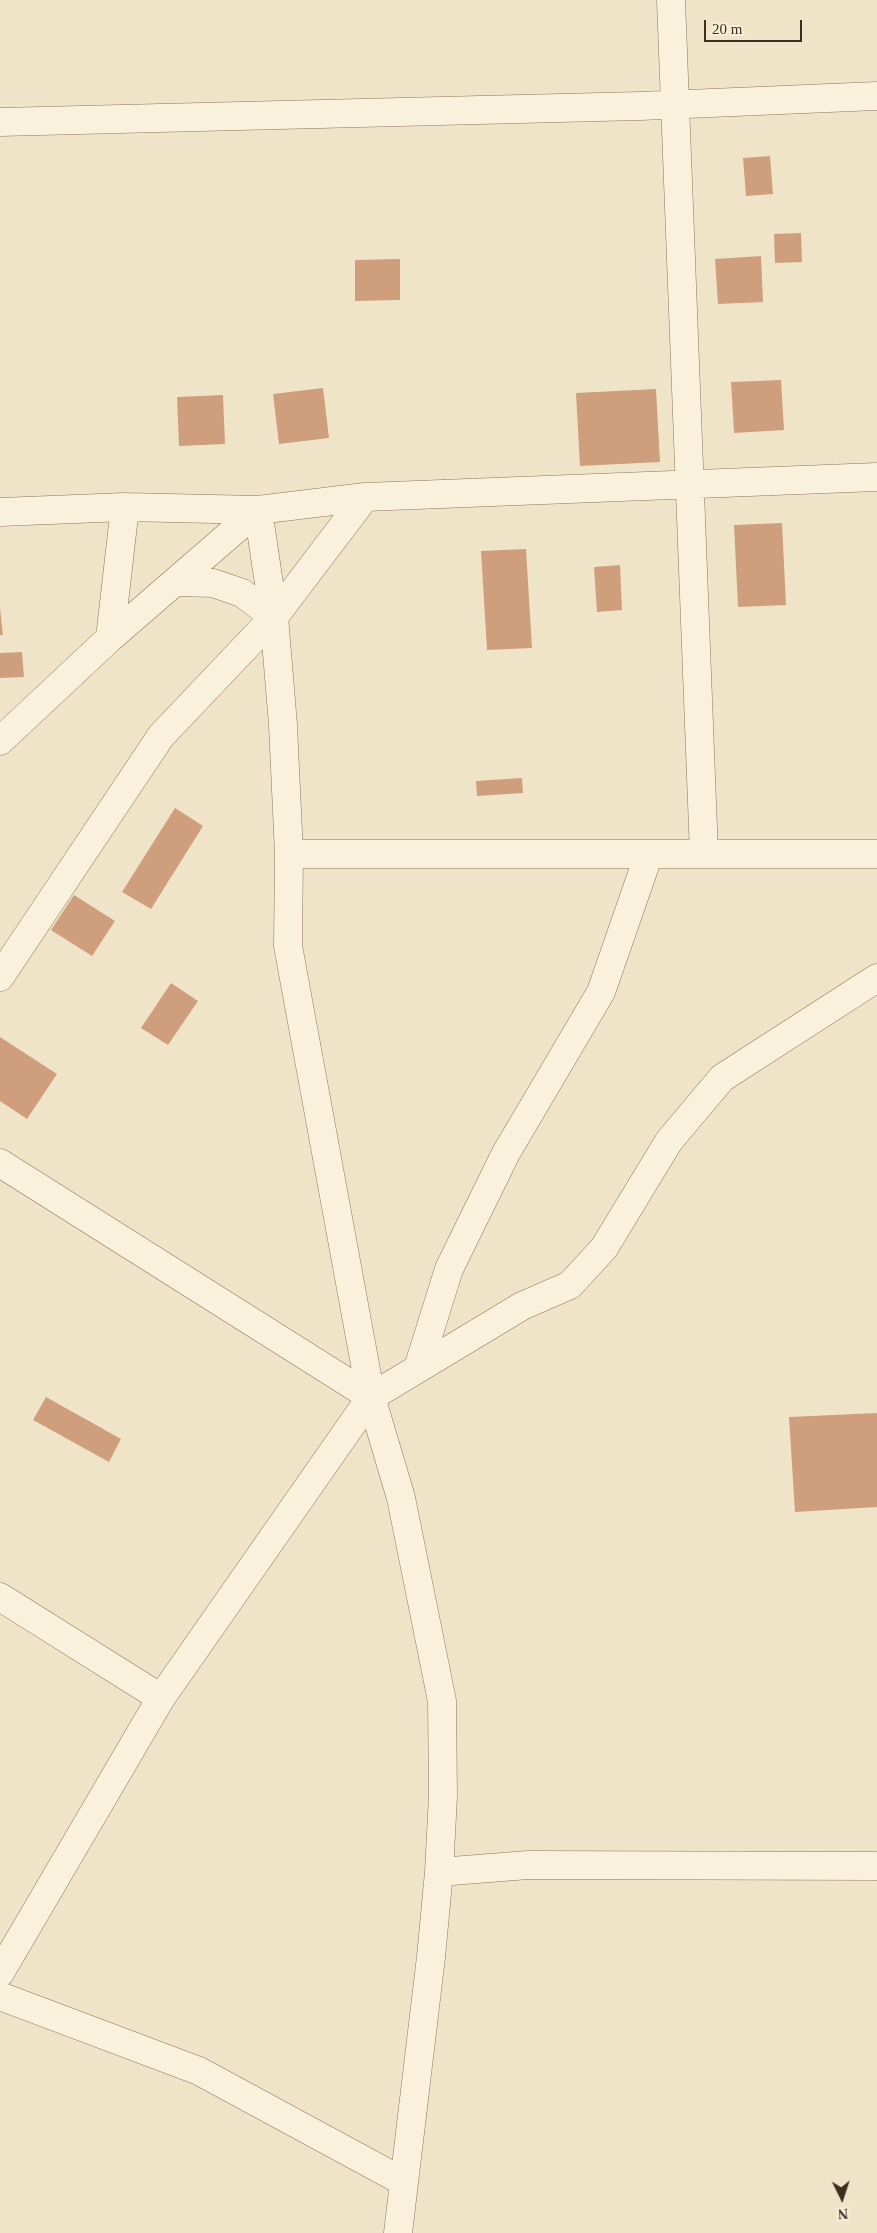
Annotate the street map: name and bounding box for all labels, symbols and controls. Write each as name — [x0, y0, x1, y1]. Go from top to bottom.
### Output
scale bar — [707, 10, 804, 42]
text: 20 m — [712, 21, 742, 37]
north arrow — [817, 2173, 867, 2223]
text: N — [838, 2206, 849, 2221]

